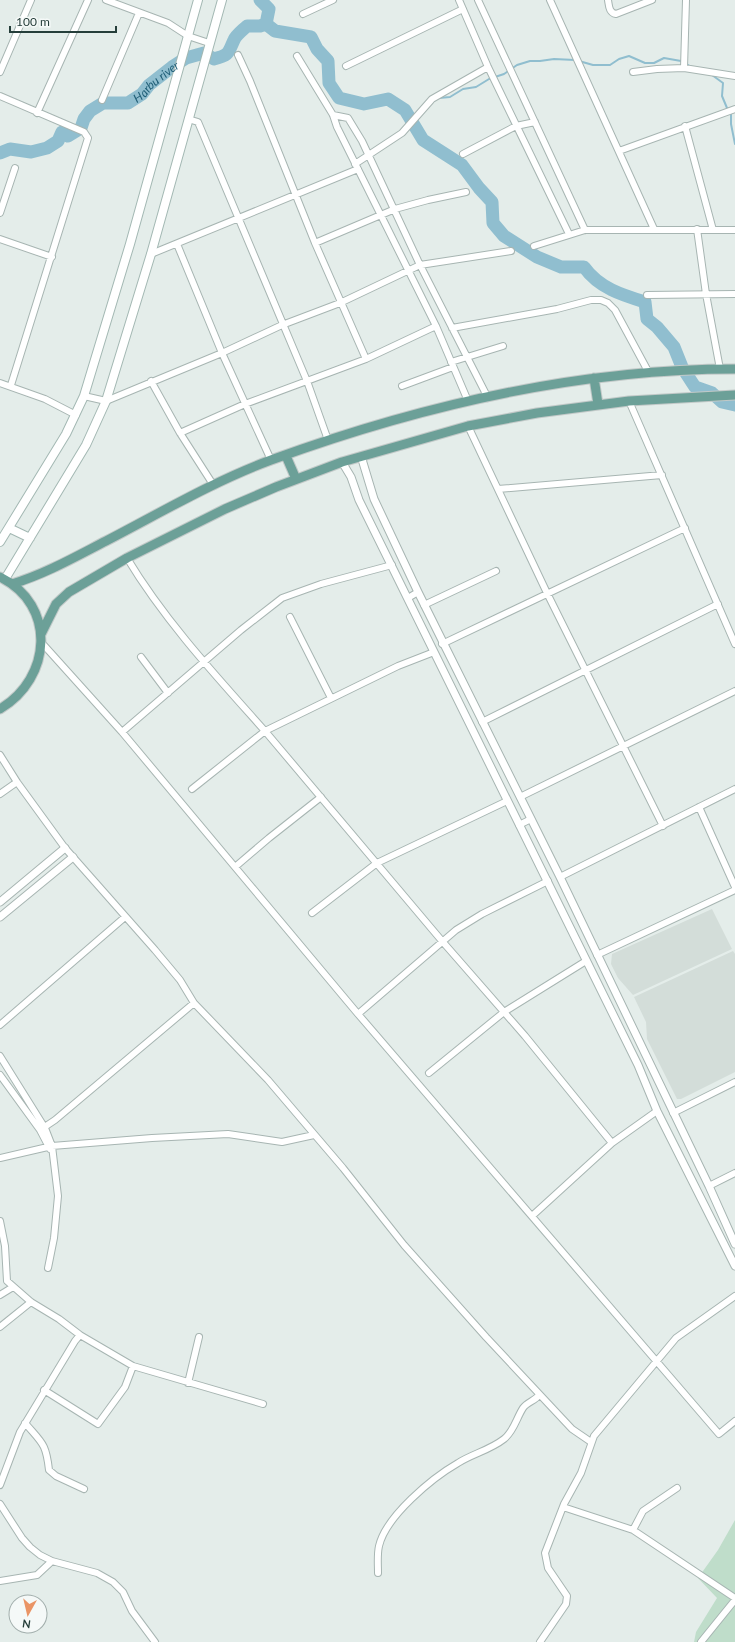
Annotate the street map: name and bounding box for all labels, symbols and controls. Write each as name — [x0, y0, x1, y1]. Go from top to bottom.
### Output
scale bar — [10, 8, 116, 34]
text: 100 m — [16, 14, 50, 29]
water label: Harbu river — [130, 57, 182, 105]
north arrow — [8, 1594, 48, 1634]
text: N — [21, 1617, 32, 1631]

